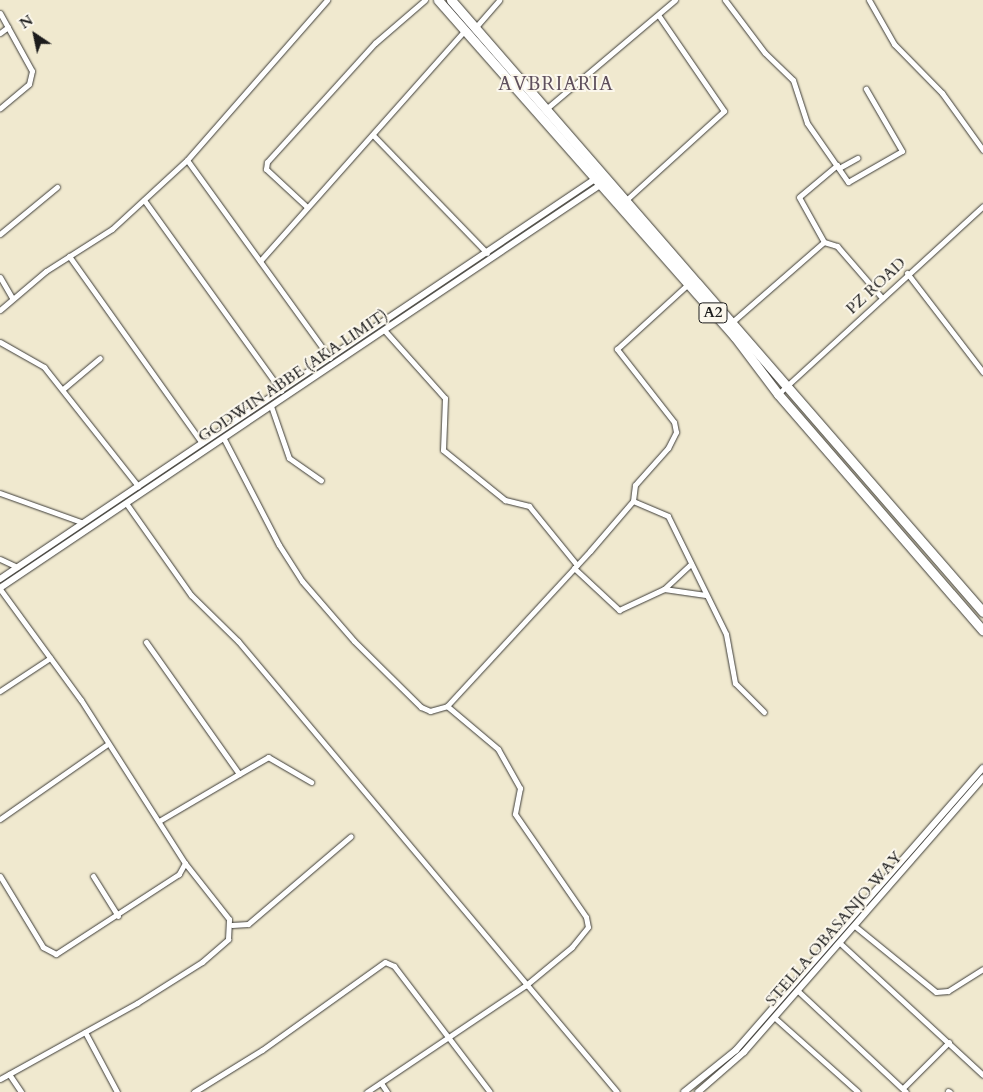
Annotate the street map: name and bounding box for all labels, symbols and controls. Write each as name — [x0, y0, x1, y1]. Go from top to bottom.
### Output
north arrow — [10, 10, 60, 60]
text: N — [16, 11, 37, 33]
district label: AVBRIARIA — [497, 74, 615, 96]
street label: PZ ROAD — [842, 254, 910, 318]
road number: A2 — [698, 300, 728, 326]
street label: GODWIN ABBE (AKA LIMIT) — [195, 305, 391, 447]
street label: STELLA OBASANJO WAY — [762, 848, 906, 1010]

